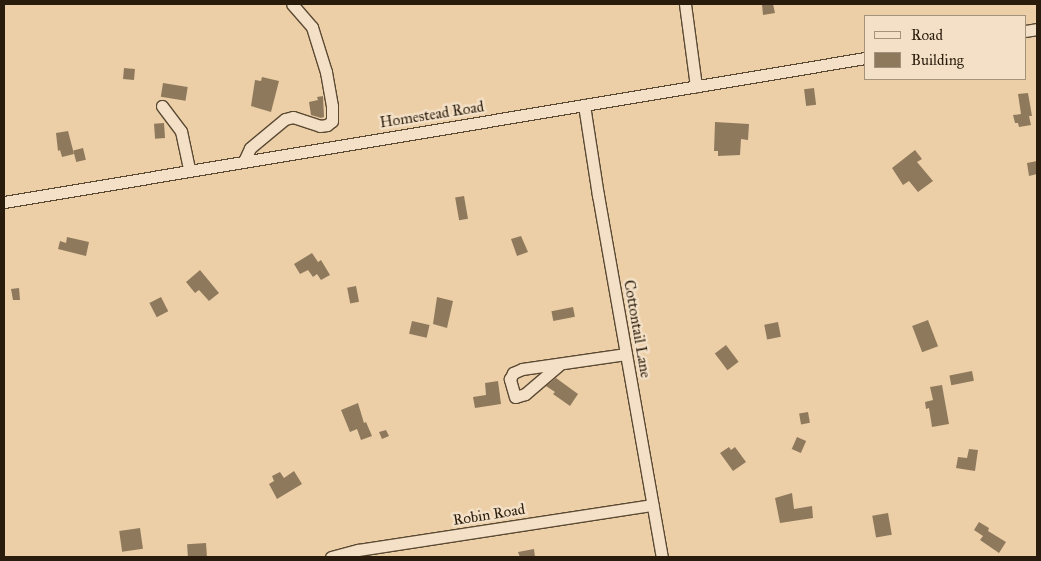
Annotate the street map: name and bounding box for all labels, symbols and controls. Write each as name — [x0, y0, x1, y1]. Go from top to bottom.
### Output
legend — [864, 15, 1026, 80]
text: Road — [911, 26, 943, 44]
text: Building — [911, 51, 964, 69]
street label: Homestead Road — [379, 98, 485, 132]
street label: Cottontail Lane — [620, 279, 654, 379]
street label: Robin Road — [452, 500, 526, 530]

